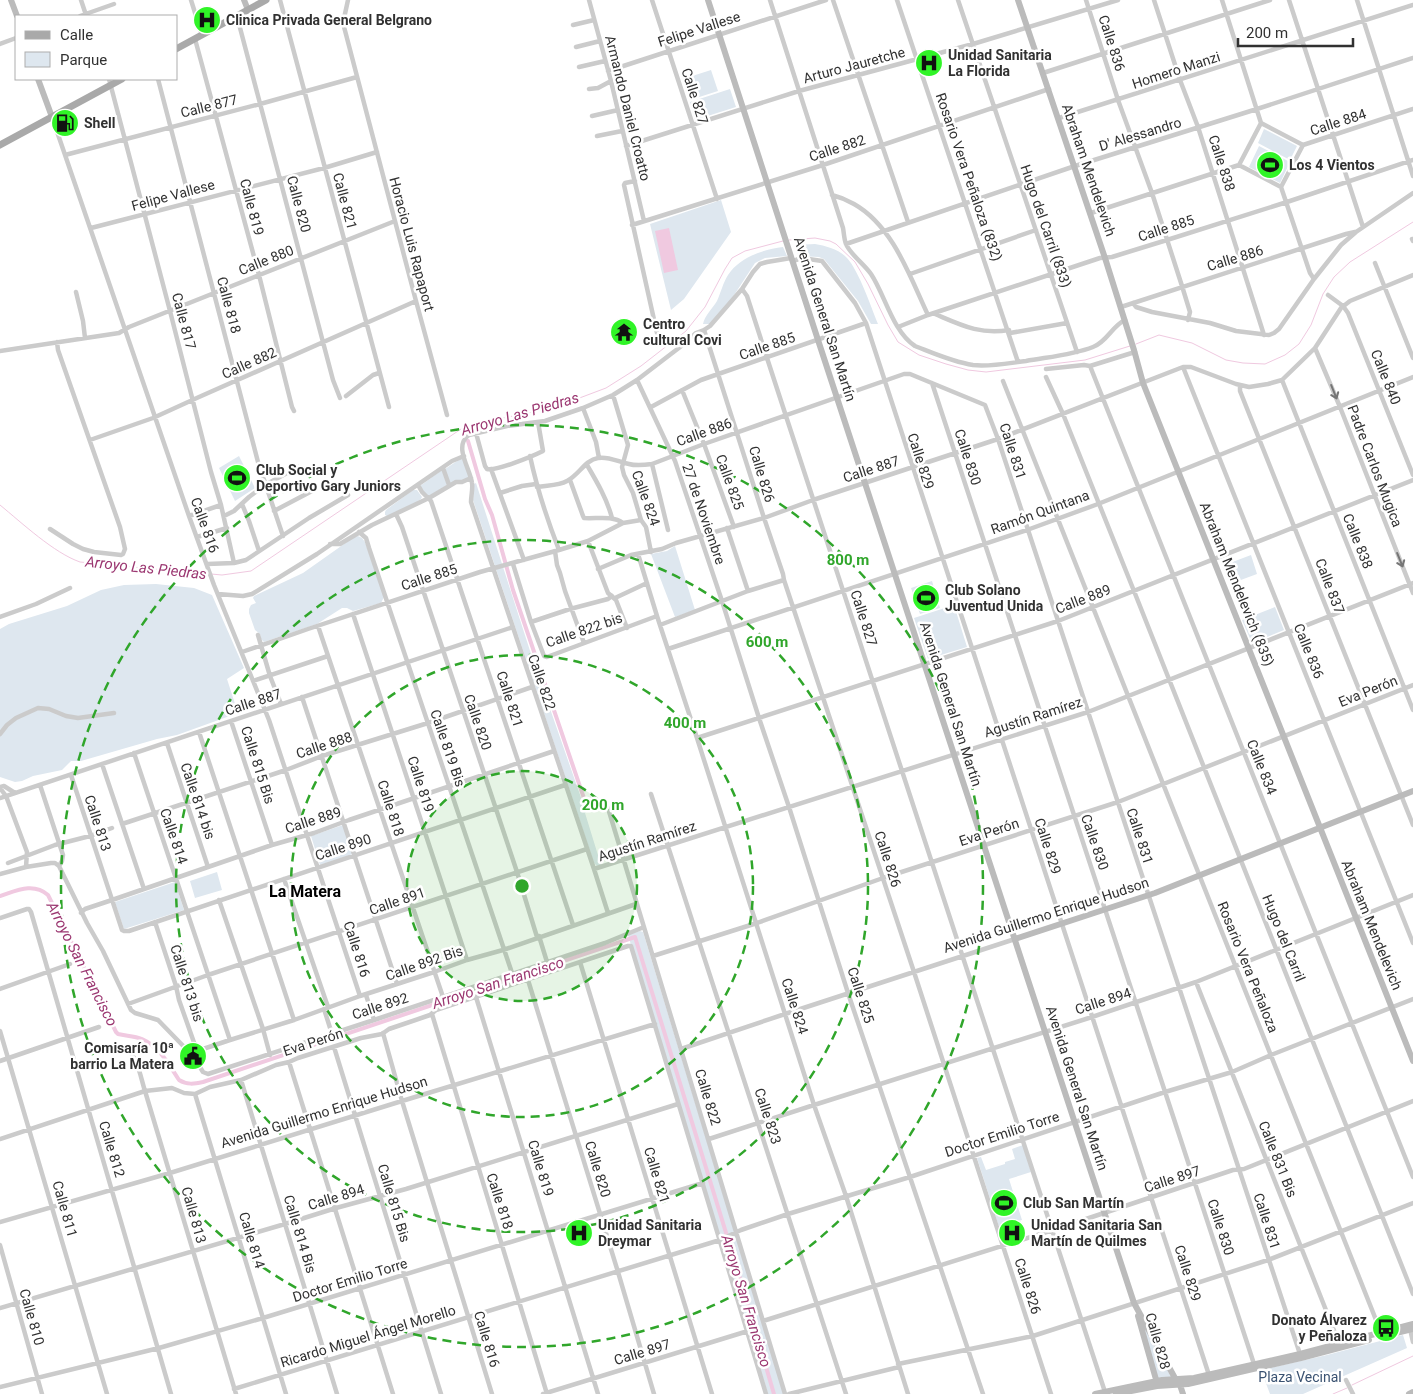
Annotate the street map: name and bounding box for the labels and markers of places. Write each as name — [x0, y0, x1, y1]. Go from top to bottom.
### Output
hospital icon: Clinica Privada General Belgrano — [192, 5, 222, 35]
place label: Clinica Privada General Belgrano — [226, 12, 432, 28]
place label: Unidad Sanitaria La Florida — [948, 47, 1052, 79]
hospital icon: Unidad Sanitaria La Florida — [914, 48, 944, 78]
fuel station icon: Shell — [50, 108, 80, 138]
place label: Shell — [84, 115, 115, 131]
sports icon: Los 4 Vientos — [1255, 150, 1285, 180]
place label: Los 4 Vientos — [1289, 157, 1375, 173]
place label: Centro cultural Covi — [643, 316, 722, 348]
temple icon: Centro cultural Covi — [609, 317, 639, 347]
place label: Club Social y Deportivo Gary Juniors — [256, 462, 401, 494]
sports icon: Club Social y Deportivo Gary Juniors — [222, 463, 252, 493]
place label: Club Solano Juventud Unida — [945, 582, 1044, 614]
sports icon: Club Solano Juventud Unida — [911, 583, 941, 613]
centre of rings — [513, 877, 531, 895]
place label: Comisaría 10ª barrio La Matera — [70, 1040, 174, 1072]
public building icon: Comisaría 10ª barrio La Matera — [178, 1041, 208, 1071]
sports icon: Club San Martín — [989, 1188, 1019, 1218]
place label: Club San Martín — [1023, 1195, 1124, 1211]
place label: Unidad Sanitaria Dreymar — [598, 1217, 702, 1249]
place label: Unidad Sanitaria San Martín de Quilmes — [1031, 1217, 1162, 1249]
hospital icon: Unidad Sanitaria Dreymar — [564, 1218, 594, 1248]
hospital icon: Unidad Sanitaria San Martín de Quilmes — [997, 1218, 1027, 1248]
place label: Donato Álvarez y Peñaloza — [1271, 1311, 1367, 1344]
bus stop icon: Donato Álvarez y Peñaloza — [1371, 1313, 1401, 1343]

